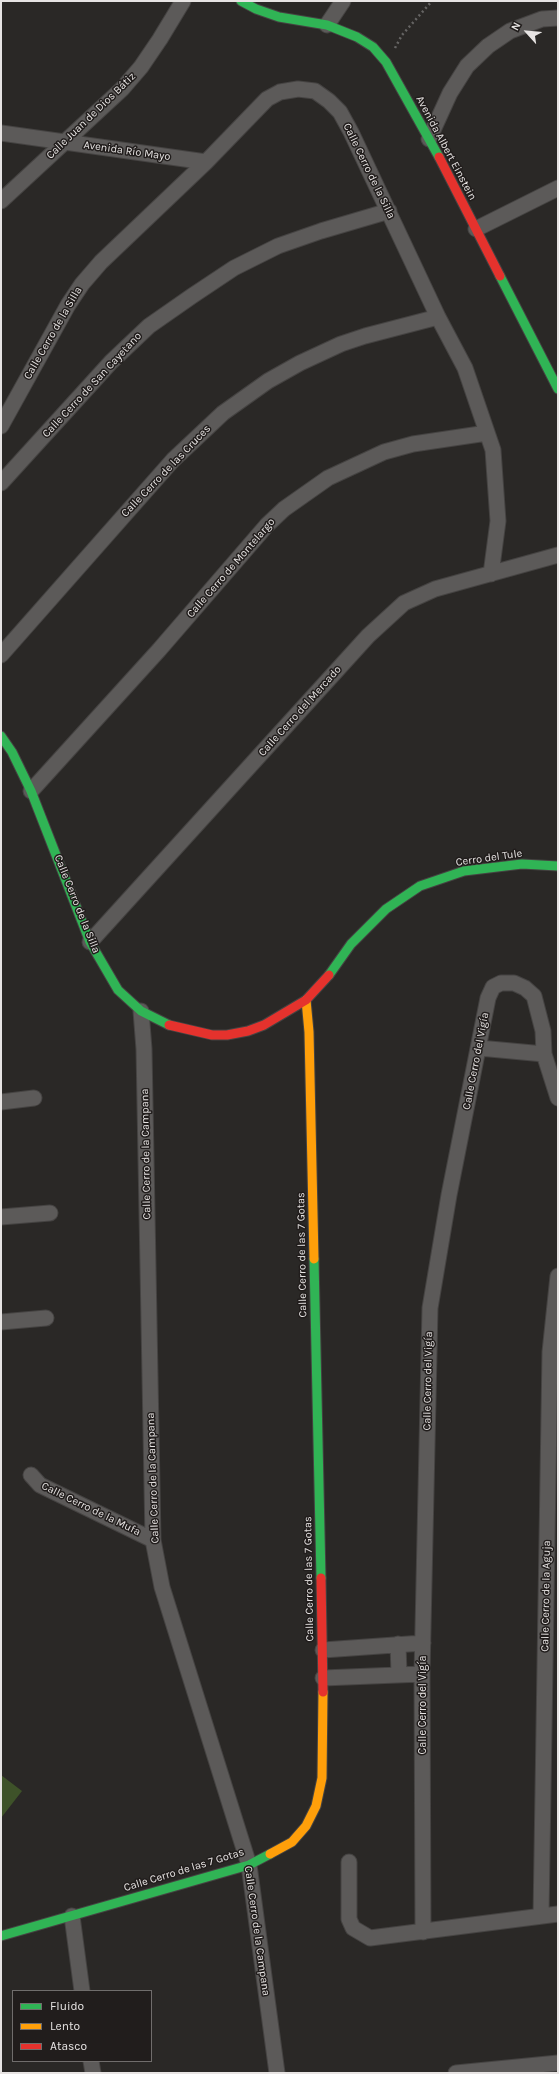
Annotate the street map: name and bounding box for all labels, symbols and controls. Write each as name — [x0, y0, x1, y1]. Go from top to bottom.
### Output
north arrow — [507, 12, 547, 52]
text: N — [508, 20, 523, 33]
street label: Calle Juan de Dios Bátiz — [44, 70, 138, 162]
street label: Avenida Albert Einstein — [413, 94, 479, 202]
street label: Calle Cerro de la Silla — [340, 121, 398, 221]
street label: Avenida Río Mayo — [83, 138, 171, 164]
street label: Calle Cerro de la Silla — [21, 284, 85, 382]
street label: Calle Cerro de San Cayetano — [40, 330, 144, 440]
street label: Calle Cerro de las Cruces — [119, 422, 213, 520]
street label: Calle Cerro de Montelargo — [184, 515, 278, 621]
street label: Calle Cerro del Mercado — [256, 663, 344, 759]
street label: Cerro del Tule — [455, 847, 523, 869]
street label: Calle Cerro de la Silla — [51, 853, 103, 955]
street label: Calle Cerro del Vigía — [460, 1011, 492, 1111]
street label: Calle Cerro de la Campana — [138, 1088, 154, 1220]
street label: Calle Cerro de las 7 Gotas — [294, 1192, 310, 1318]
street label: Calle Cerro del Vigía — [421, 1331, 435, 1431]
street label: Calle Cerro de la Campana — [144, 1412, 162, 1544]
street label: Calle Cerro de la Mufa — [39, 1479, 143, 1539]
street label: Calle Cerro de las 7 Gotas — [301, 1516, 317, 1642]
street label: Calle Cerro de la Aguja — [538, 1540, 554, 1652]
street label: Calle Cerro del Vigía — [416, 1655, 430, 1755]
street label: Calle Cerro de las 7 Gotas — [122, 1845, 246, 1895]
street label: Calle Cerro de la Campana — [241, 1865, 273, 1997]
legend — [12, 1990, 152, 2062]
text: Fluido — [50, 1999, 84, 2013]
text: Lento — [50, 2019, 80, 2033]
text: Atasco — [50, 2039, 87, 2053]

